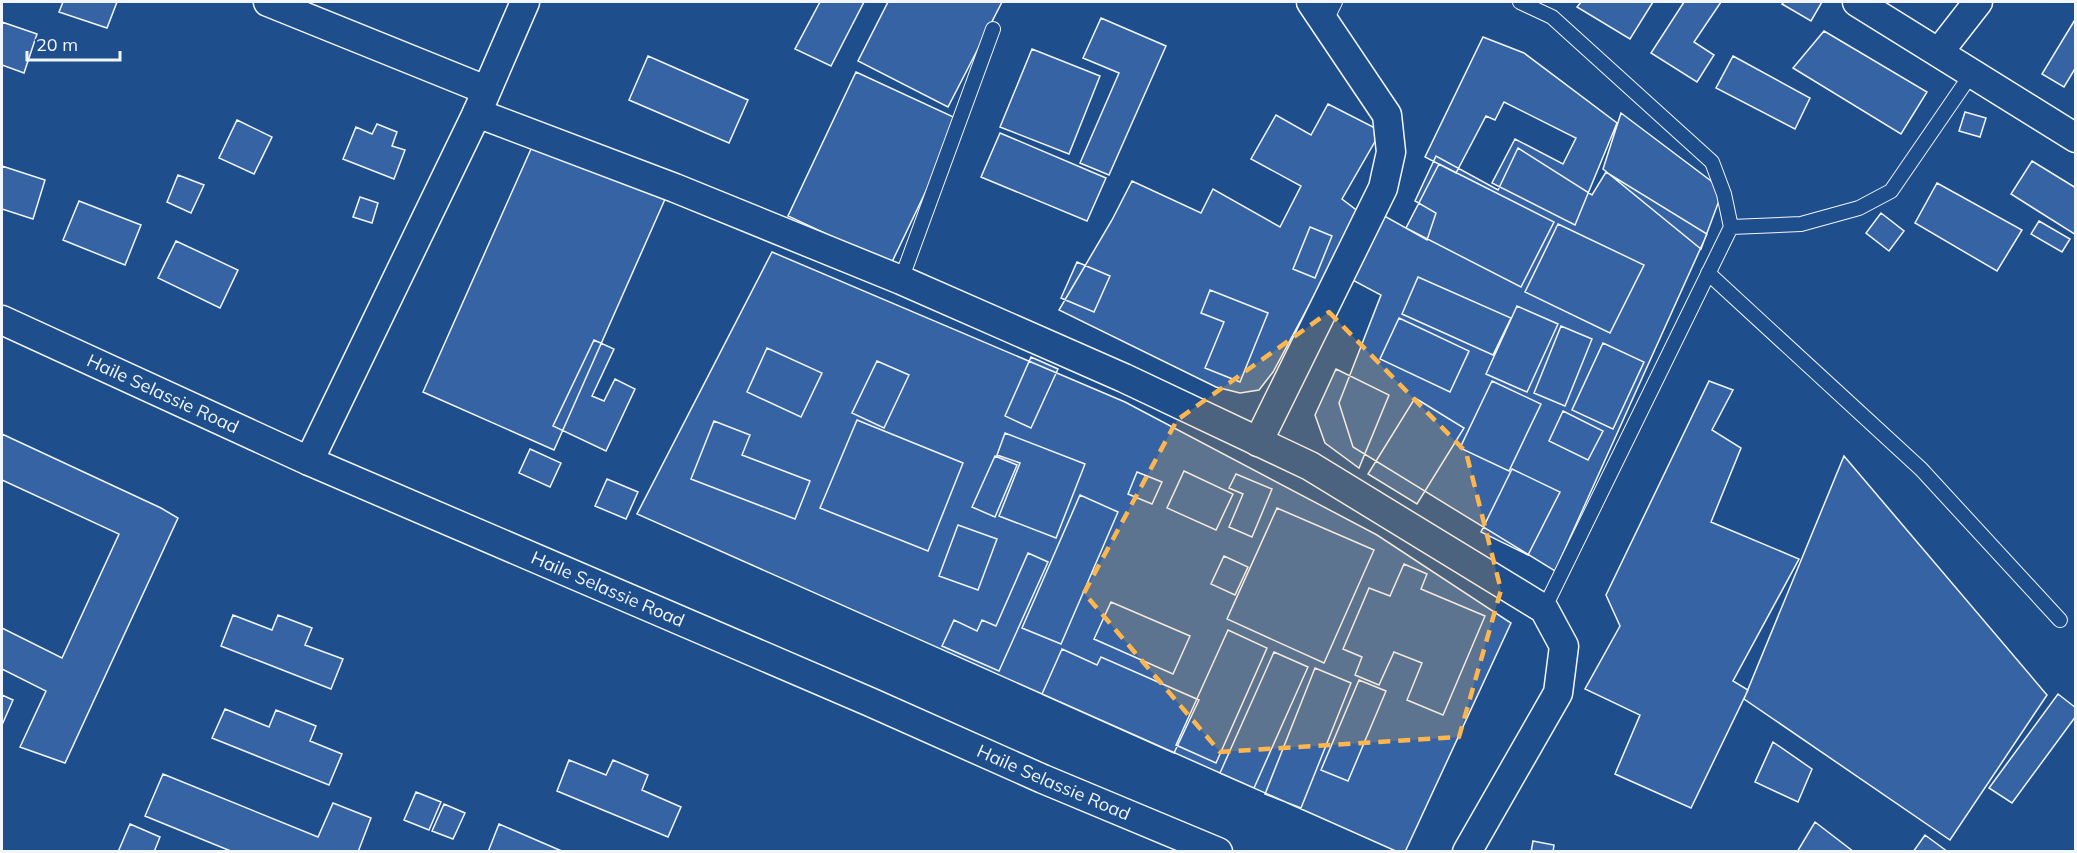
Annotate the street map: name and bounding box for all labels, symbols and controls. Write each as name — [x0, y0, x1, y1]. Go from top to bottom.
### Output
scale bar — [27, 24, 120, 62]
text: 20 m — [36, 33, 78, 56]
street label: Haile Selassie Road — [83, 349, 243, 438]
street label: Haile Selassie Road — [528, 546, 688, 632]
street label: Haile Selassie Road — [974, 739, 1134, 825]

